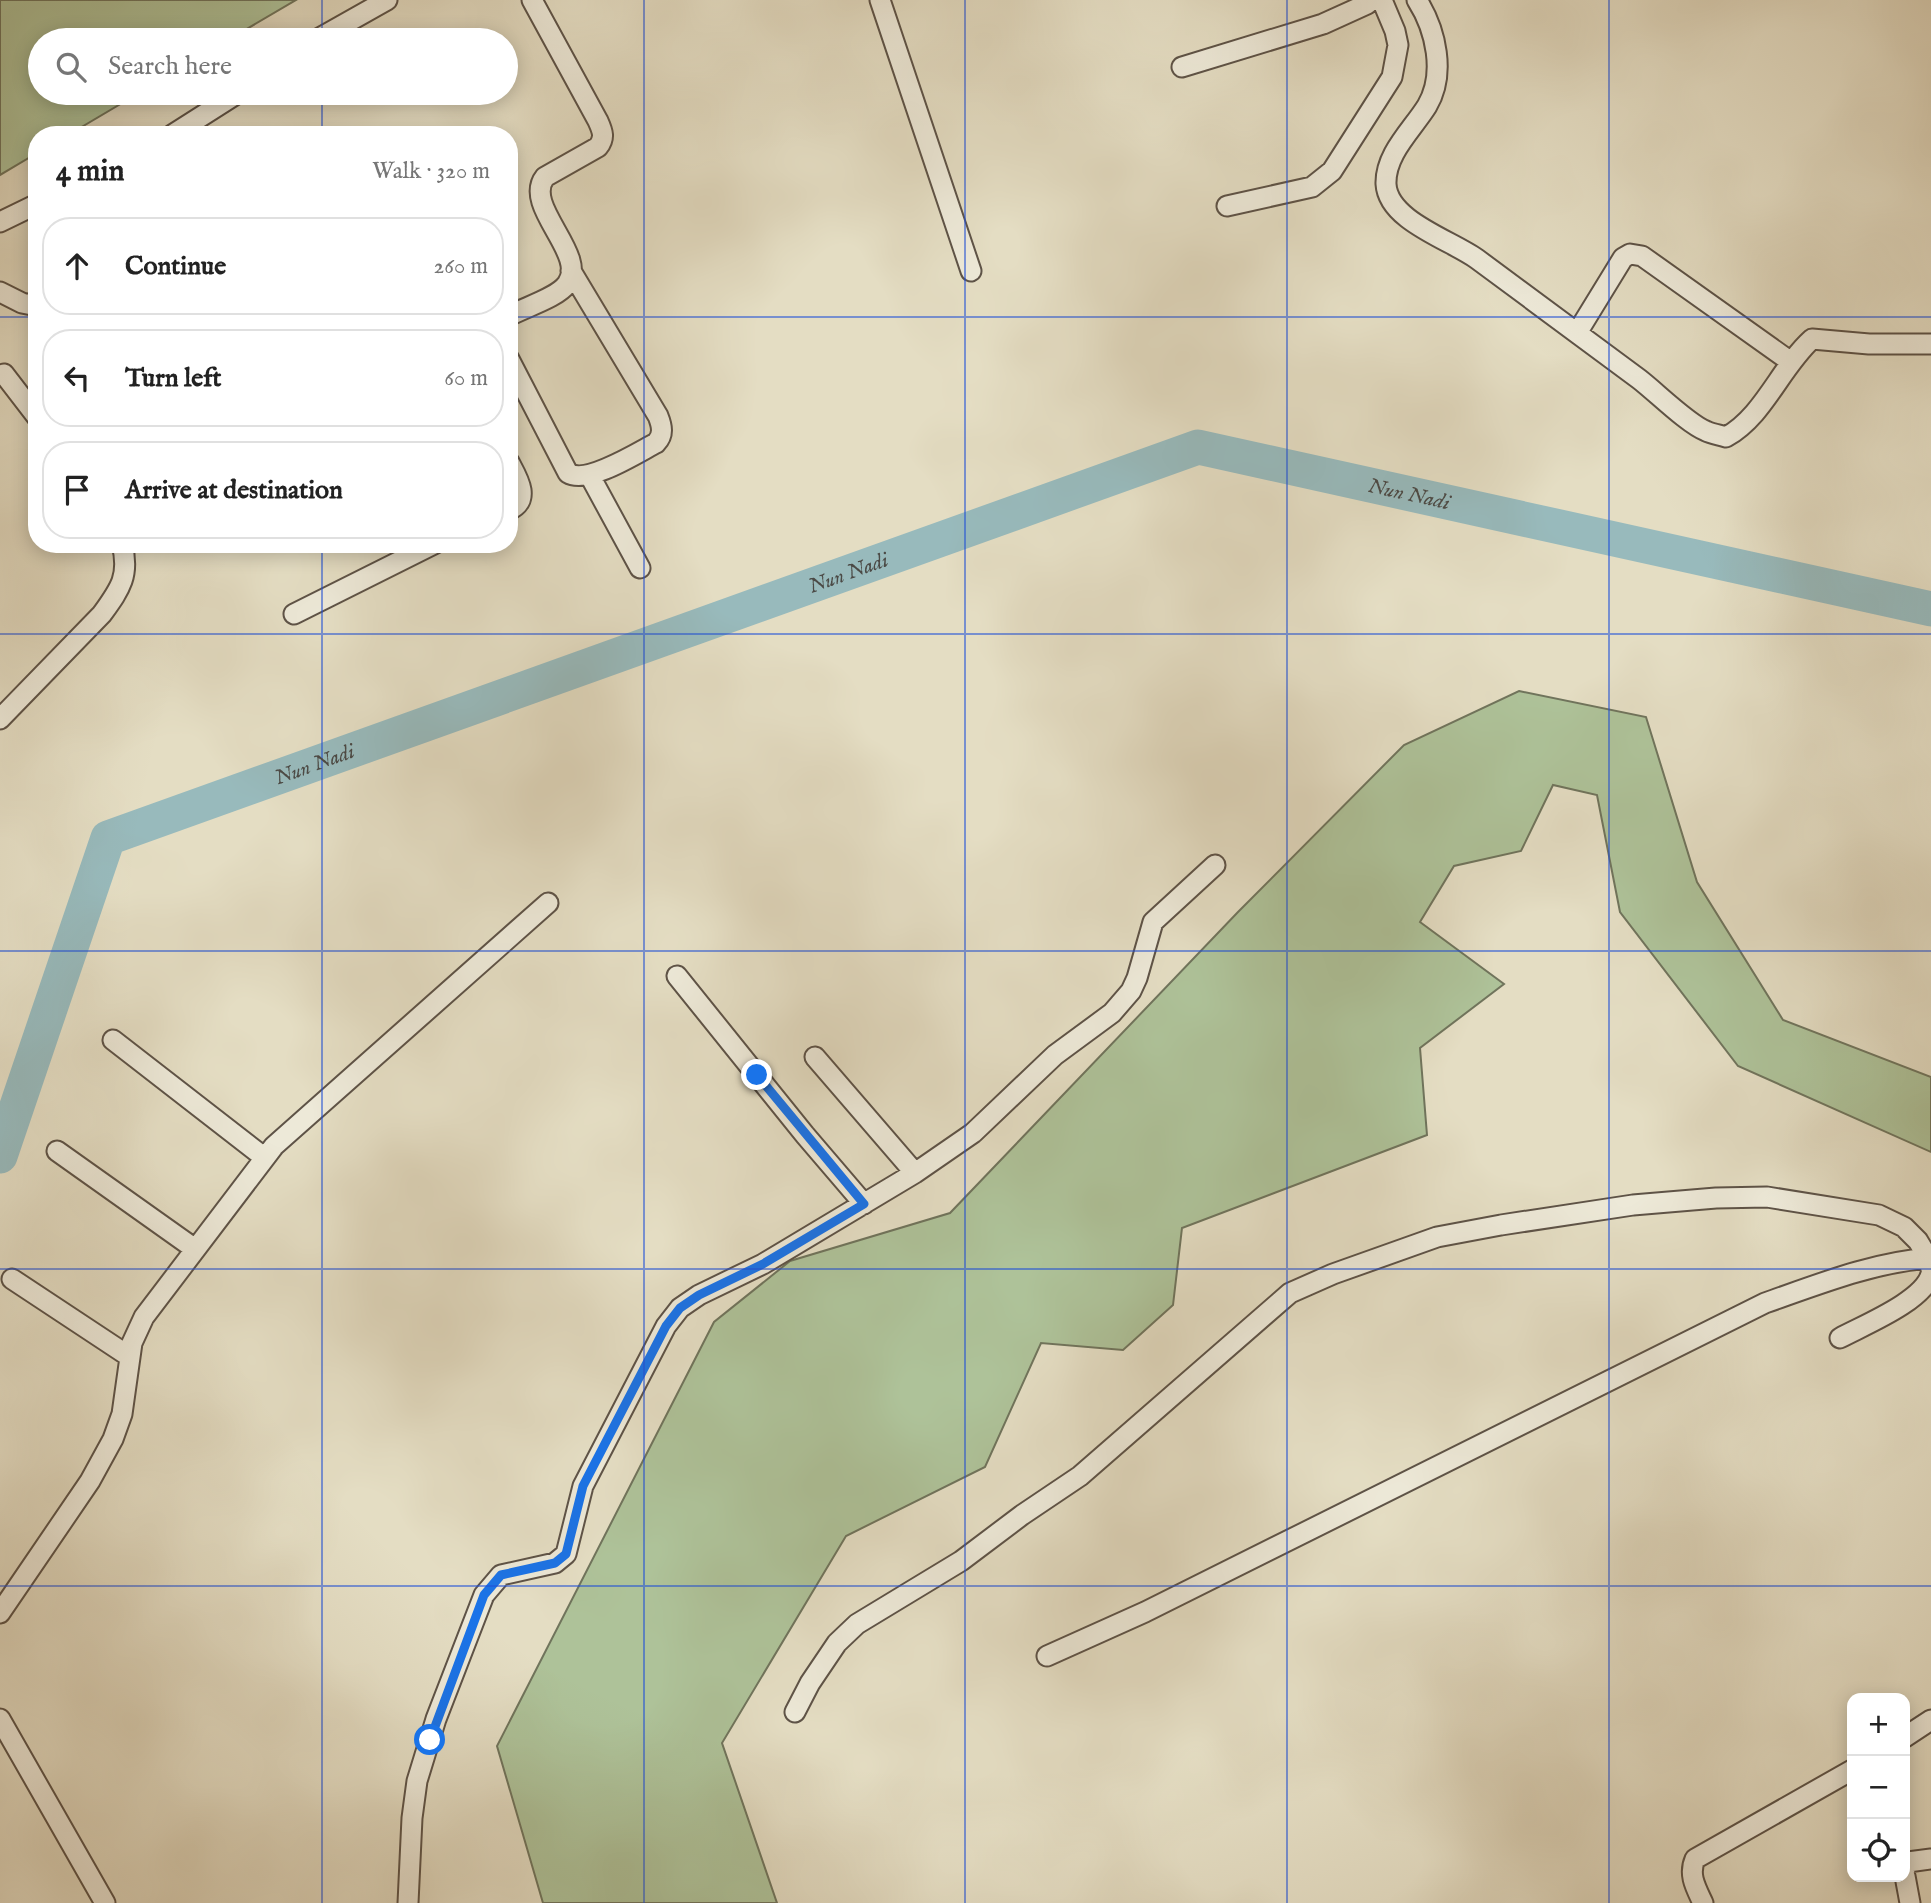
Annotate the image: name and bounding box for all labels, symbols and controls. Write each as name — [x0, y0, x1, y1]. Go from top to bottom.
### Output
search box — [28, 28, 518, 105]
icon: search — [52, 48, 90, 86]
text: Search here — [108, 50, 232, 83]
text: 4 min — [56, 153, 124, 191]
text: Walk · 320 m — [372, 157, 490, 186]
icon: ahead — [58, 247, 96, 285]
text: Continue — [125, 250, 226, 283]
text: 260 m — [433, 252, 488, 281]
icon: left — [58, 359, 96, 397]
text: Turn left — [125, 362, 222, 395]
text: 60 m — [444, 364, 488, 393]
icon: arrive — [58, 471, 96, 509]
water label: Nun Nadi — [1365, 473, 1454, 518]
text: Arrive at destination — [125, 474, 343, 507]
water label: Nun Nadi — [805, 547, 894, 601]
water label: Nun Nadi — [271, 738, 360, 792]
route end — [741, 1059, 772, 1090]
map controls — [1847, 1693, 1910, 1882]
button: + — [1847, 1693, 1910, 1756]
route start — [414, 1724, 445, 1755]
button: − — [1847, 1756, 1910, 1819]
button: locate — [1847, 1819, 1910, 1882]

